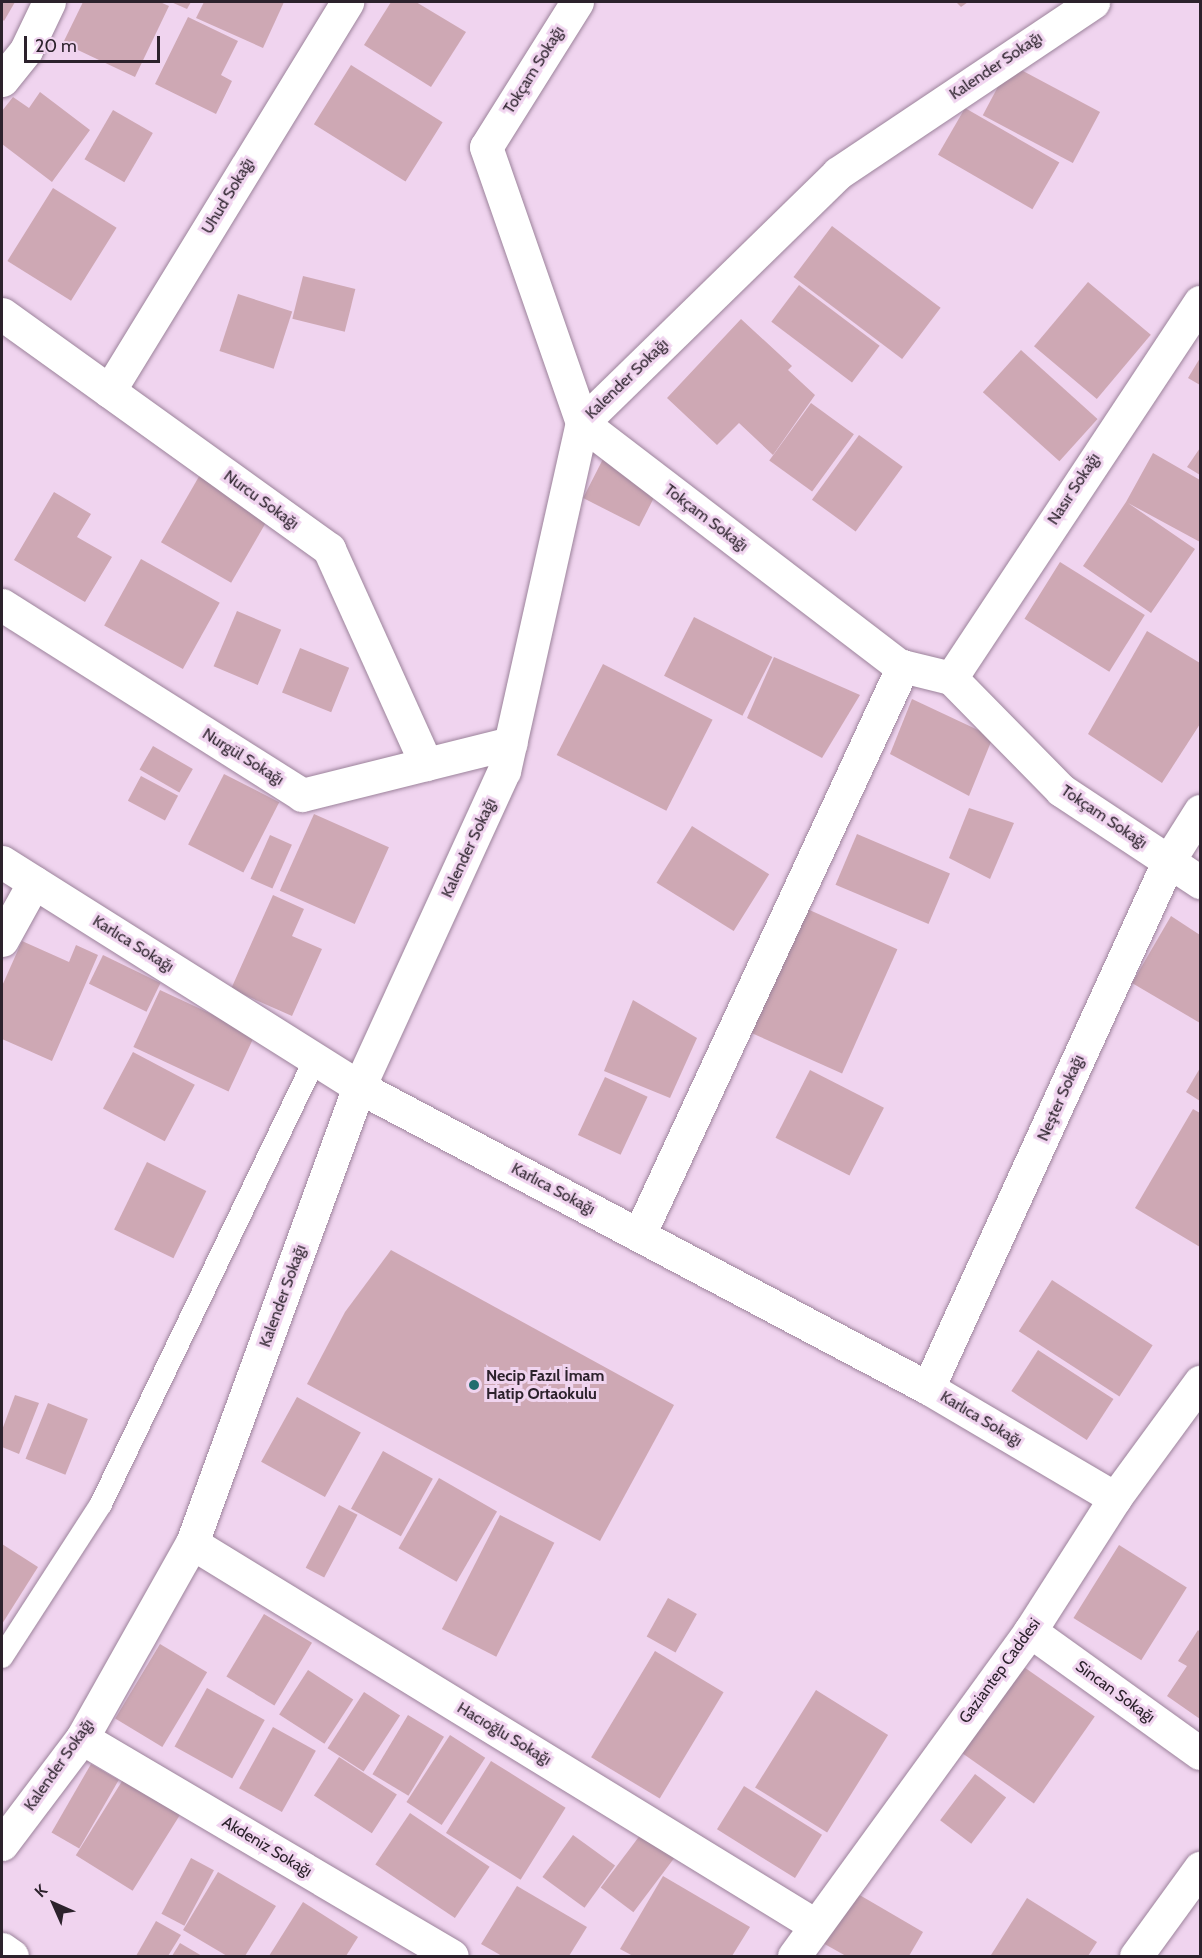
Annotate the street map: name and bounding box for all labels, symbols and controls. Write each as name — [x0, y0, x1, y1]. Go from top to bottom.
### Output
street label: Tokçam Sokağı — [499, 23, 569, 117]
scale bar — [27, 24, 164, 62]
street label: Kalender Sokağı — [946, 28, 1046, 104]
text: 20 m — [35, 35, 77, 57]
street label: Uhud Sokağı — [198, 155, 258, 237]
street label: Kalender Sokağı — [582, 335, 672, 423]
street label: Nasır Sokağı — [1044, 450, 1104, 528]
street label: Nurcu Sokağı — [220, 466, 302, 534]
street label: Tokçam Sokağı — [660, 480, 752, 556]
street label: Nurgül Sokağı — [199, 724, 287, 790]
street label: Tokçam Sokağı — [1057, 781, 1151, 853]
street label: Kalender Sokağı — [438, 795, 500, 901]
street label: Karlıca Sokağı — [89, 912, 177, 976]
street label: Neşter Sokağı — [1033, 1052, 1089, 1144]
street label: Karlıca Sokağı — [508, 1159, 598, 1219]
street label: Kalender Sokağı — [256, 1242, 310, 1350]
place label: Necip Fazıl İmam Hatip Ortaokulu — [486, 1366, 604, 1404]
marker: Necip Fazıl İmam Hatip Ortaokulu — [467, 1378, 481, 1392]
street label: Karlıca Sokağı — [937, 1387, 1025, 1451]
street label: Gaziantep Caddesi — [955, 1615, 1045, 1727]
street label: Sincan Sokağı — [1072, 1657, 1158, 1727]
street label: Hacıoğlu Sokağı — [454, 1698, 554, 1770]
street label: Kalender Sokağı — [20, 1715, 98, 1815]
street label: Akdeniz Sokağı — [219, 1813, 315, 1881]
north arrow — [24, 1874, 84, 1934]
text: K — [31, 1881, 51, 1901]

